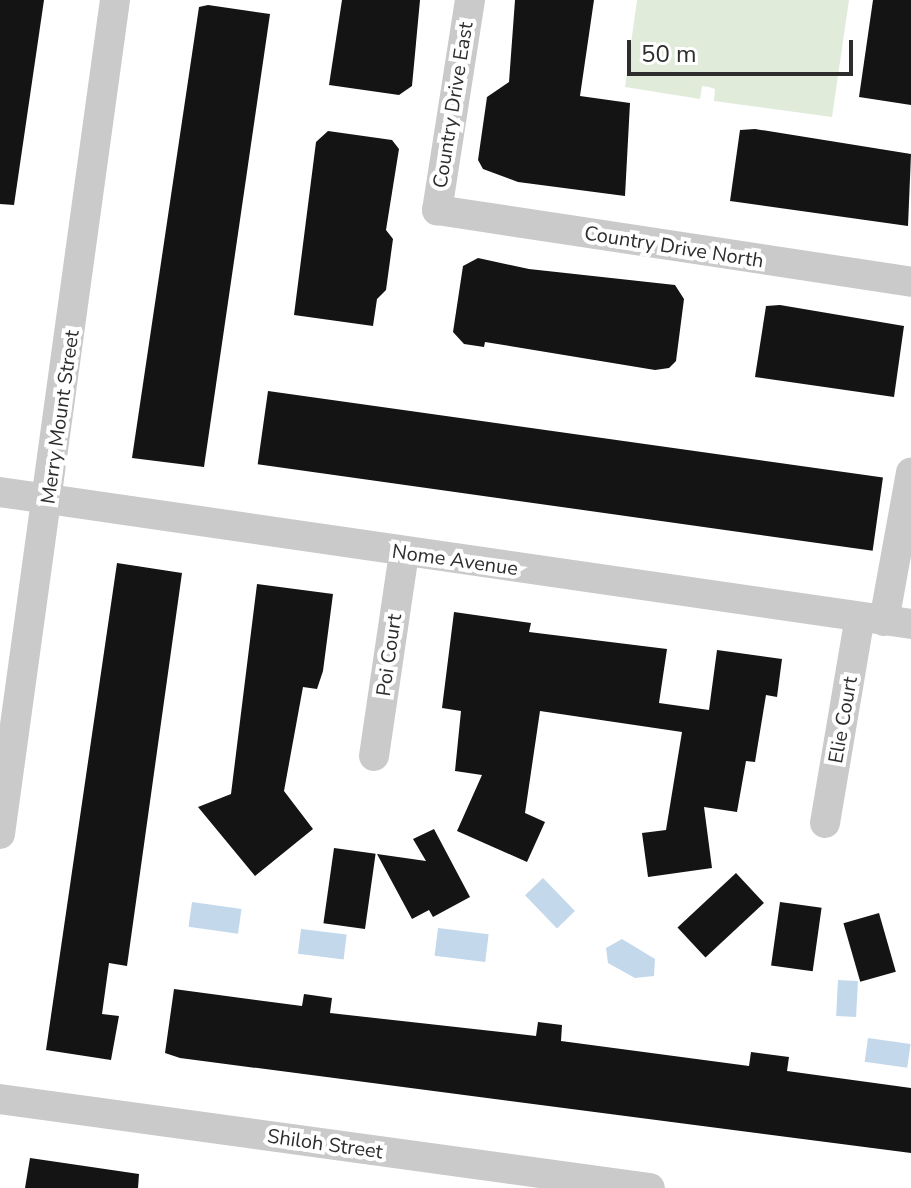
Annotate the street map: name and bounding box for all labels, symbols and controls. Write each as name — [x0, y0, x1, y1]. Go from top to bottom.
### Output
street label: Country Drive East — [428, 20, 478, 190]
scale bar — [631, 24, 857, 74]
text: 50 m — [641, 38, 697, 70]
street label: Country Drive North — [583, 221, 765, 273]
street label: Merry Mount Street — [36, 328, 84, 506]
street label: Nome Avenue — [391, 539, 519, 581]
street label: Poi Court — [371, 612, 407, 698]
street label: Elie Court — [824, 675, 862, 765]
street label: Shiloh Street — [266, 1124, 384, 1164]

